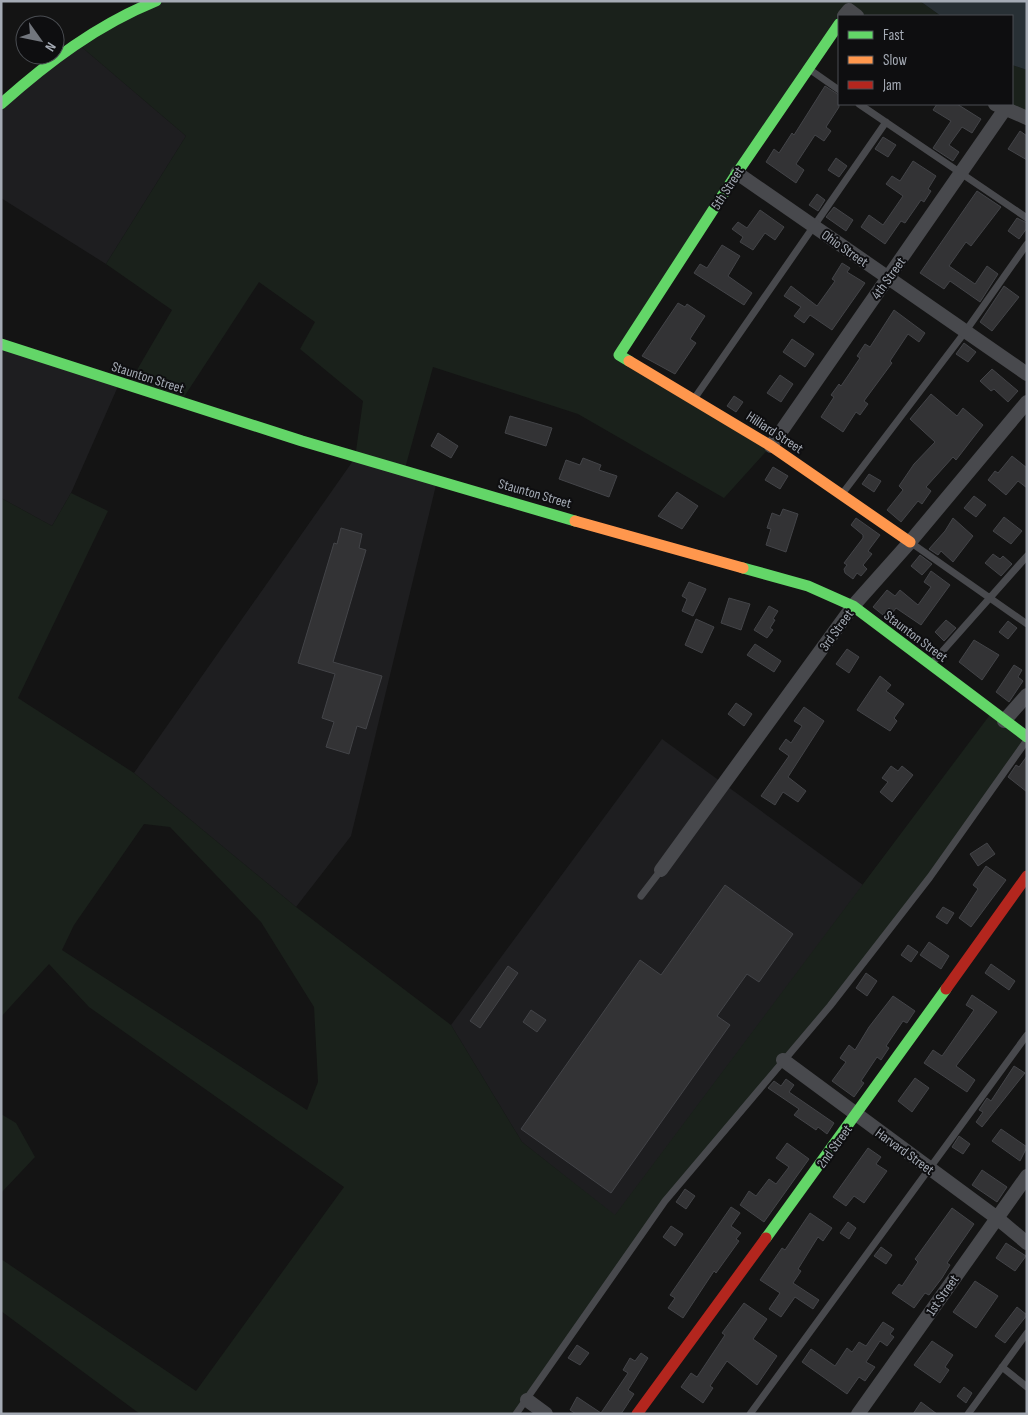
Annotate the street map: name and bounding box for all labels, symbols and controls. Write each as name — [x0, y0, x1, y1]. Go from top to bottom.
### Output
north arrow — [15, 15, 65, 65]
legend — [838, 15, 1013, 105]
text: Fast — [883, 26, 905, 45]
text: N — [41, 39, 60, 55]
text: Slow — [883, 51, 907, 70]
text: Jam — [882, 76, 901, 95]
street label: 5th Street — [707, 164, 748, 213]
street label: Ohio Street — [818, 226, 871, 271]
street label: 4th Street — [867, 254, 909, 303]
street label: Staunton Street — [109, 358, 186, 397]
street label: Hilliard Street — [743, 408, 806, 457]
street label: Staunton Street — [496, 475, 573, 512]
street label: 3rd Street — [816, 606, 857, 654]
street label: Staunton Street — [881, 607, 951, 666]
street label: 2nd Street — [813, 1121, 856, 1171]
street label: Harvard Street — [872, 1124, 937, 1178]
street label: 1st Street — [922, 1272, 963, 1319]

